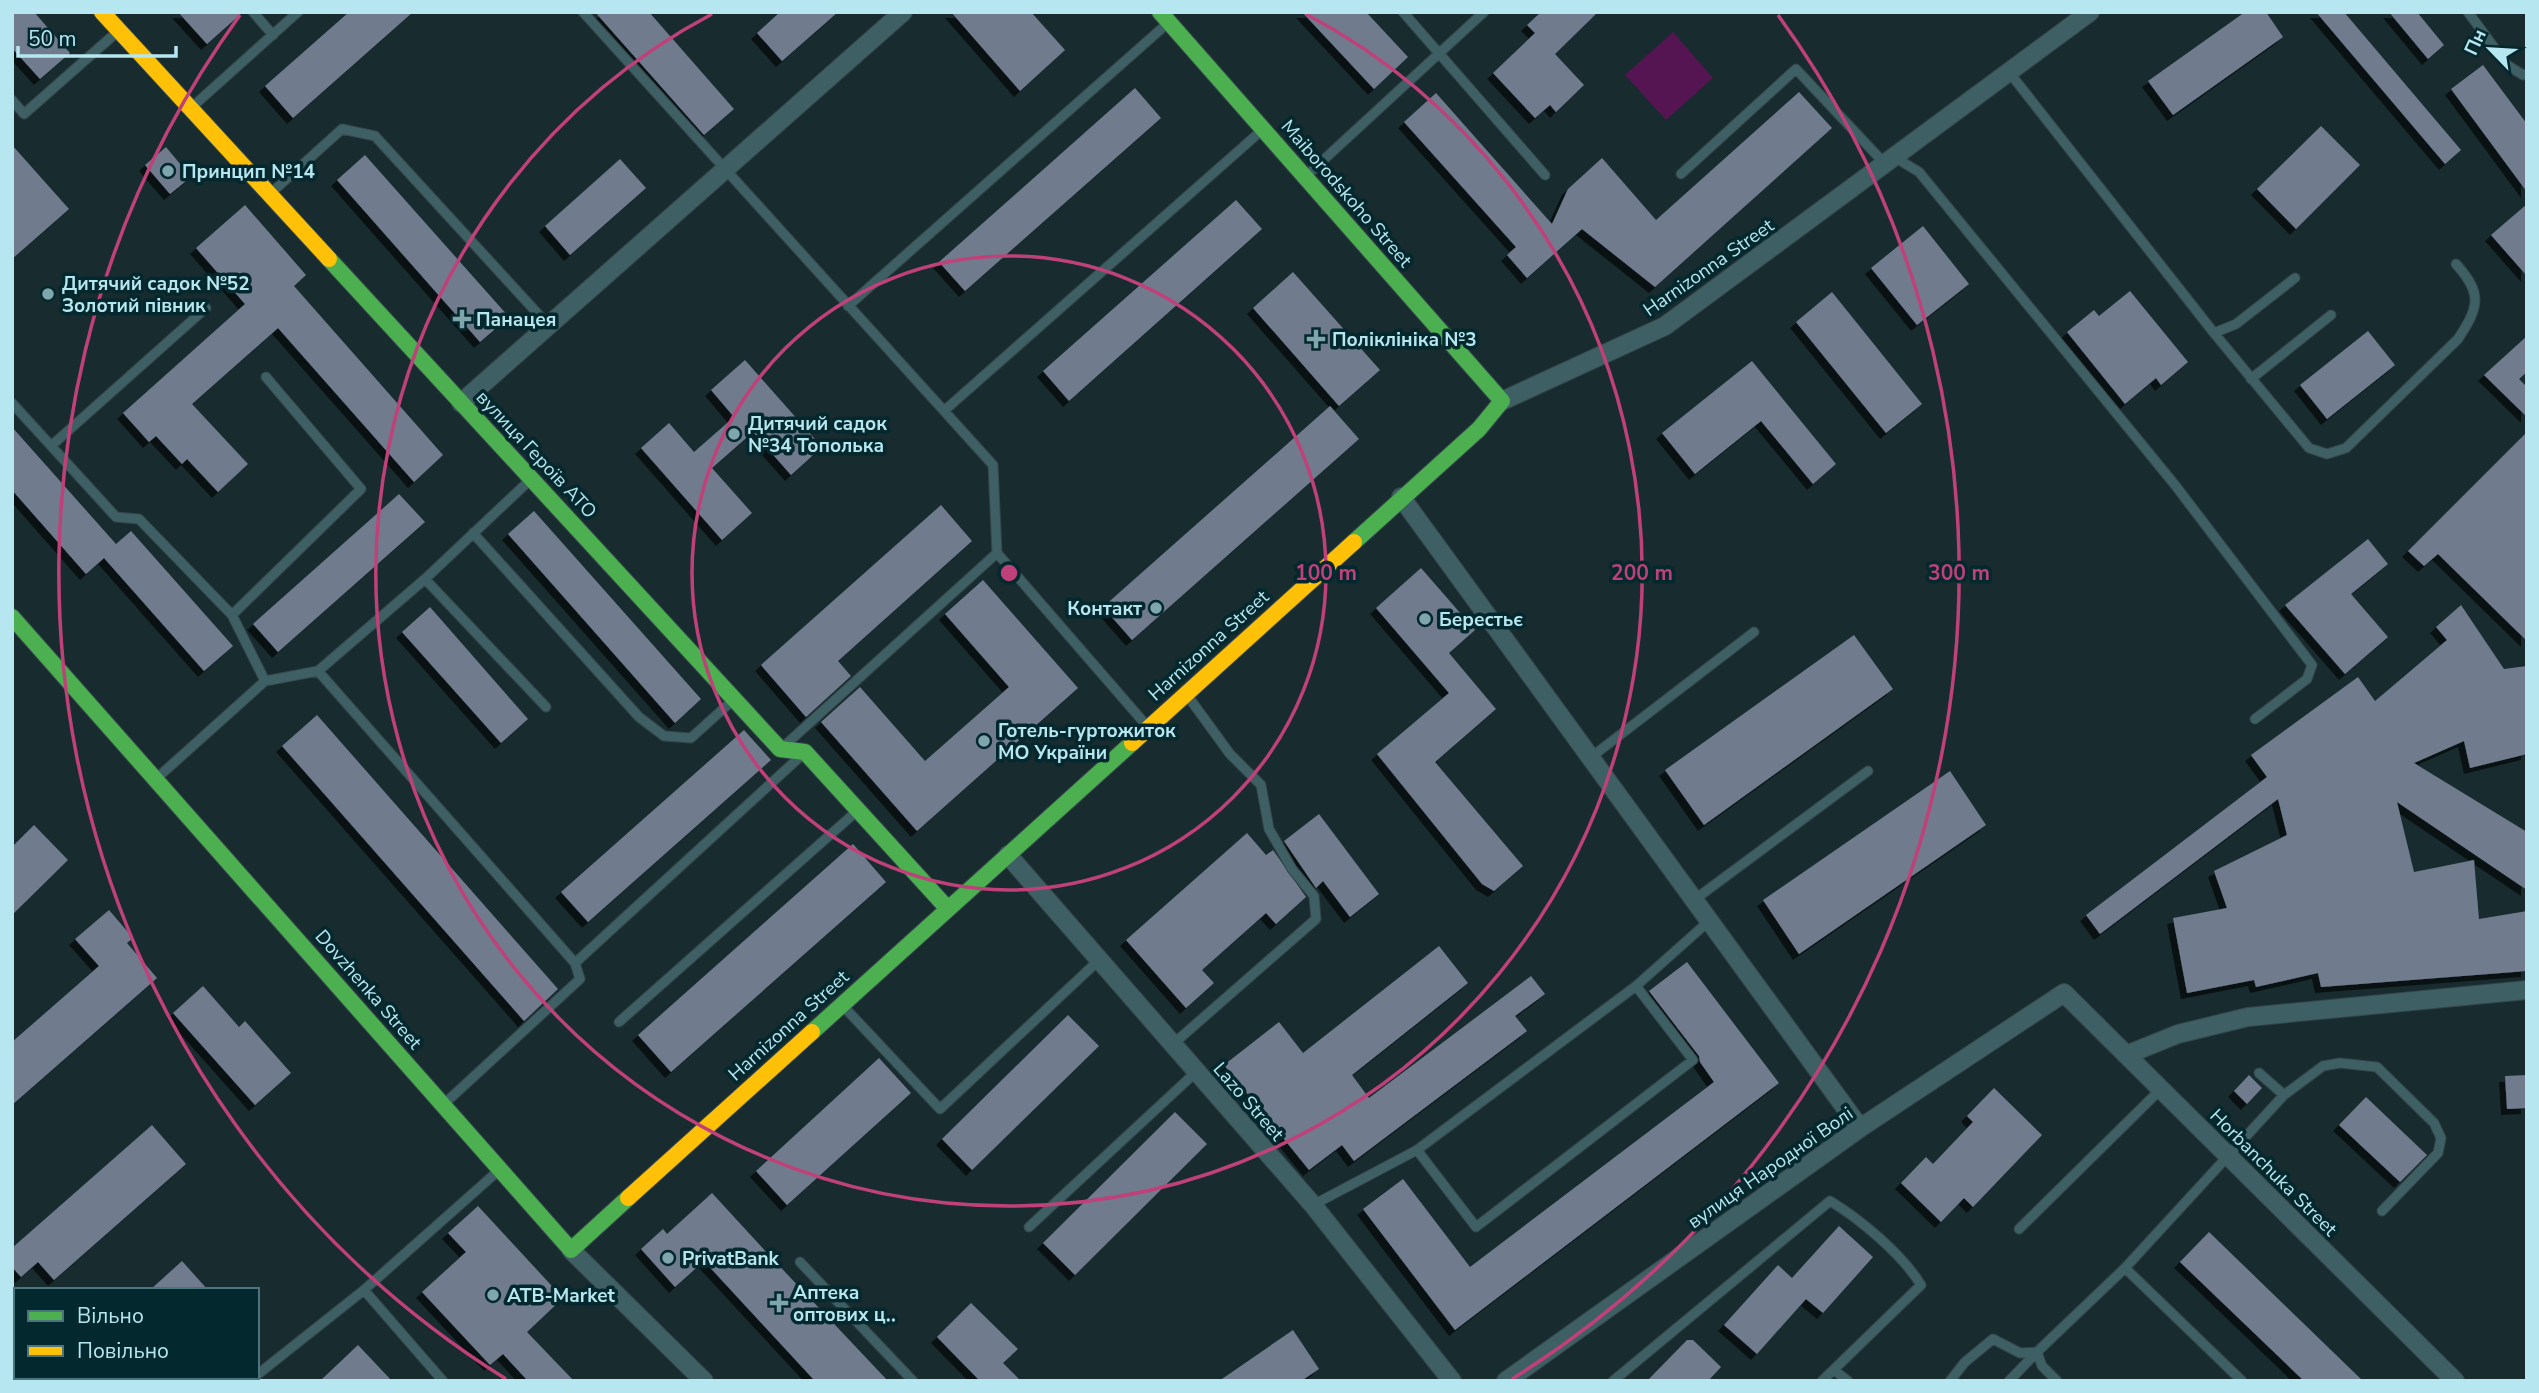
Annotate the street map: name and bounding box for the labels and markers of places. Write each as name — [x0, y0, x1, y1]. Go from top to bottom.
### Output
place label: Принцип №14 — [182, 159, 315, 185]
marker: Принцип №14 — [160, 163, 176, 179]
place label: Дитячий садок №52 Золотий півник — [62, 271, 250, 319]
marker: Дитячий садок №52 Золотий півник — [40, 286, 56, 302]
place label: Панацея — [476, 307, 557, 333]
marker: Панацея — [454, 311, 470, 327]
place label: Поліклініка №3 — [1332, 327, 1477, 353]
marker: Поліклініка №3 — [1306, 329, 1326, 349]
place label: Дитячий садок №34 Тополька — [748, 411, 887, 459]
marker: Дитячий садок №34 Тополька — [726, 426, 742, 442]
centre of rings — [997, 561, 1021, 585]
place label: Контакт — [1067, 596, 1142, 622]
marker: Контакт — [1148, 600, 1164, 616]
place label: Берестьє — [1439, 607, 1523, 633]
marker: Берестьє — [1417, 611, 1433, 627]
place label: Готель-гуртожиток МО України — [998, 718, 1176, 766]
marker: Готель-гуртожиток МО України — [976, 733, 992, 749]
place label: PrivatBank — [682, 1246, 780, 1272]
marker: PrivatBank — [660, 1250, 676, 1266]
place label: Аптека оптових ц‥ — [793, 1280, 896, 1328]
place label: ATB-Market — [507, 1283, 615, 1309]
marker: ATB-Market — [485, 1287, 501, 1303]
marker: Аптека оптових ц‥ — [771, 1295, 787, 1311]

